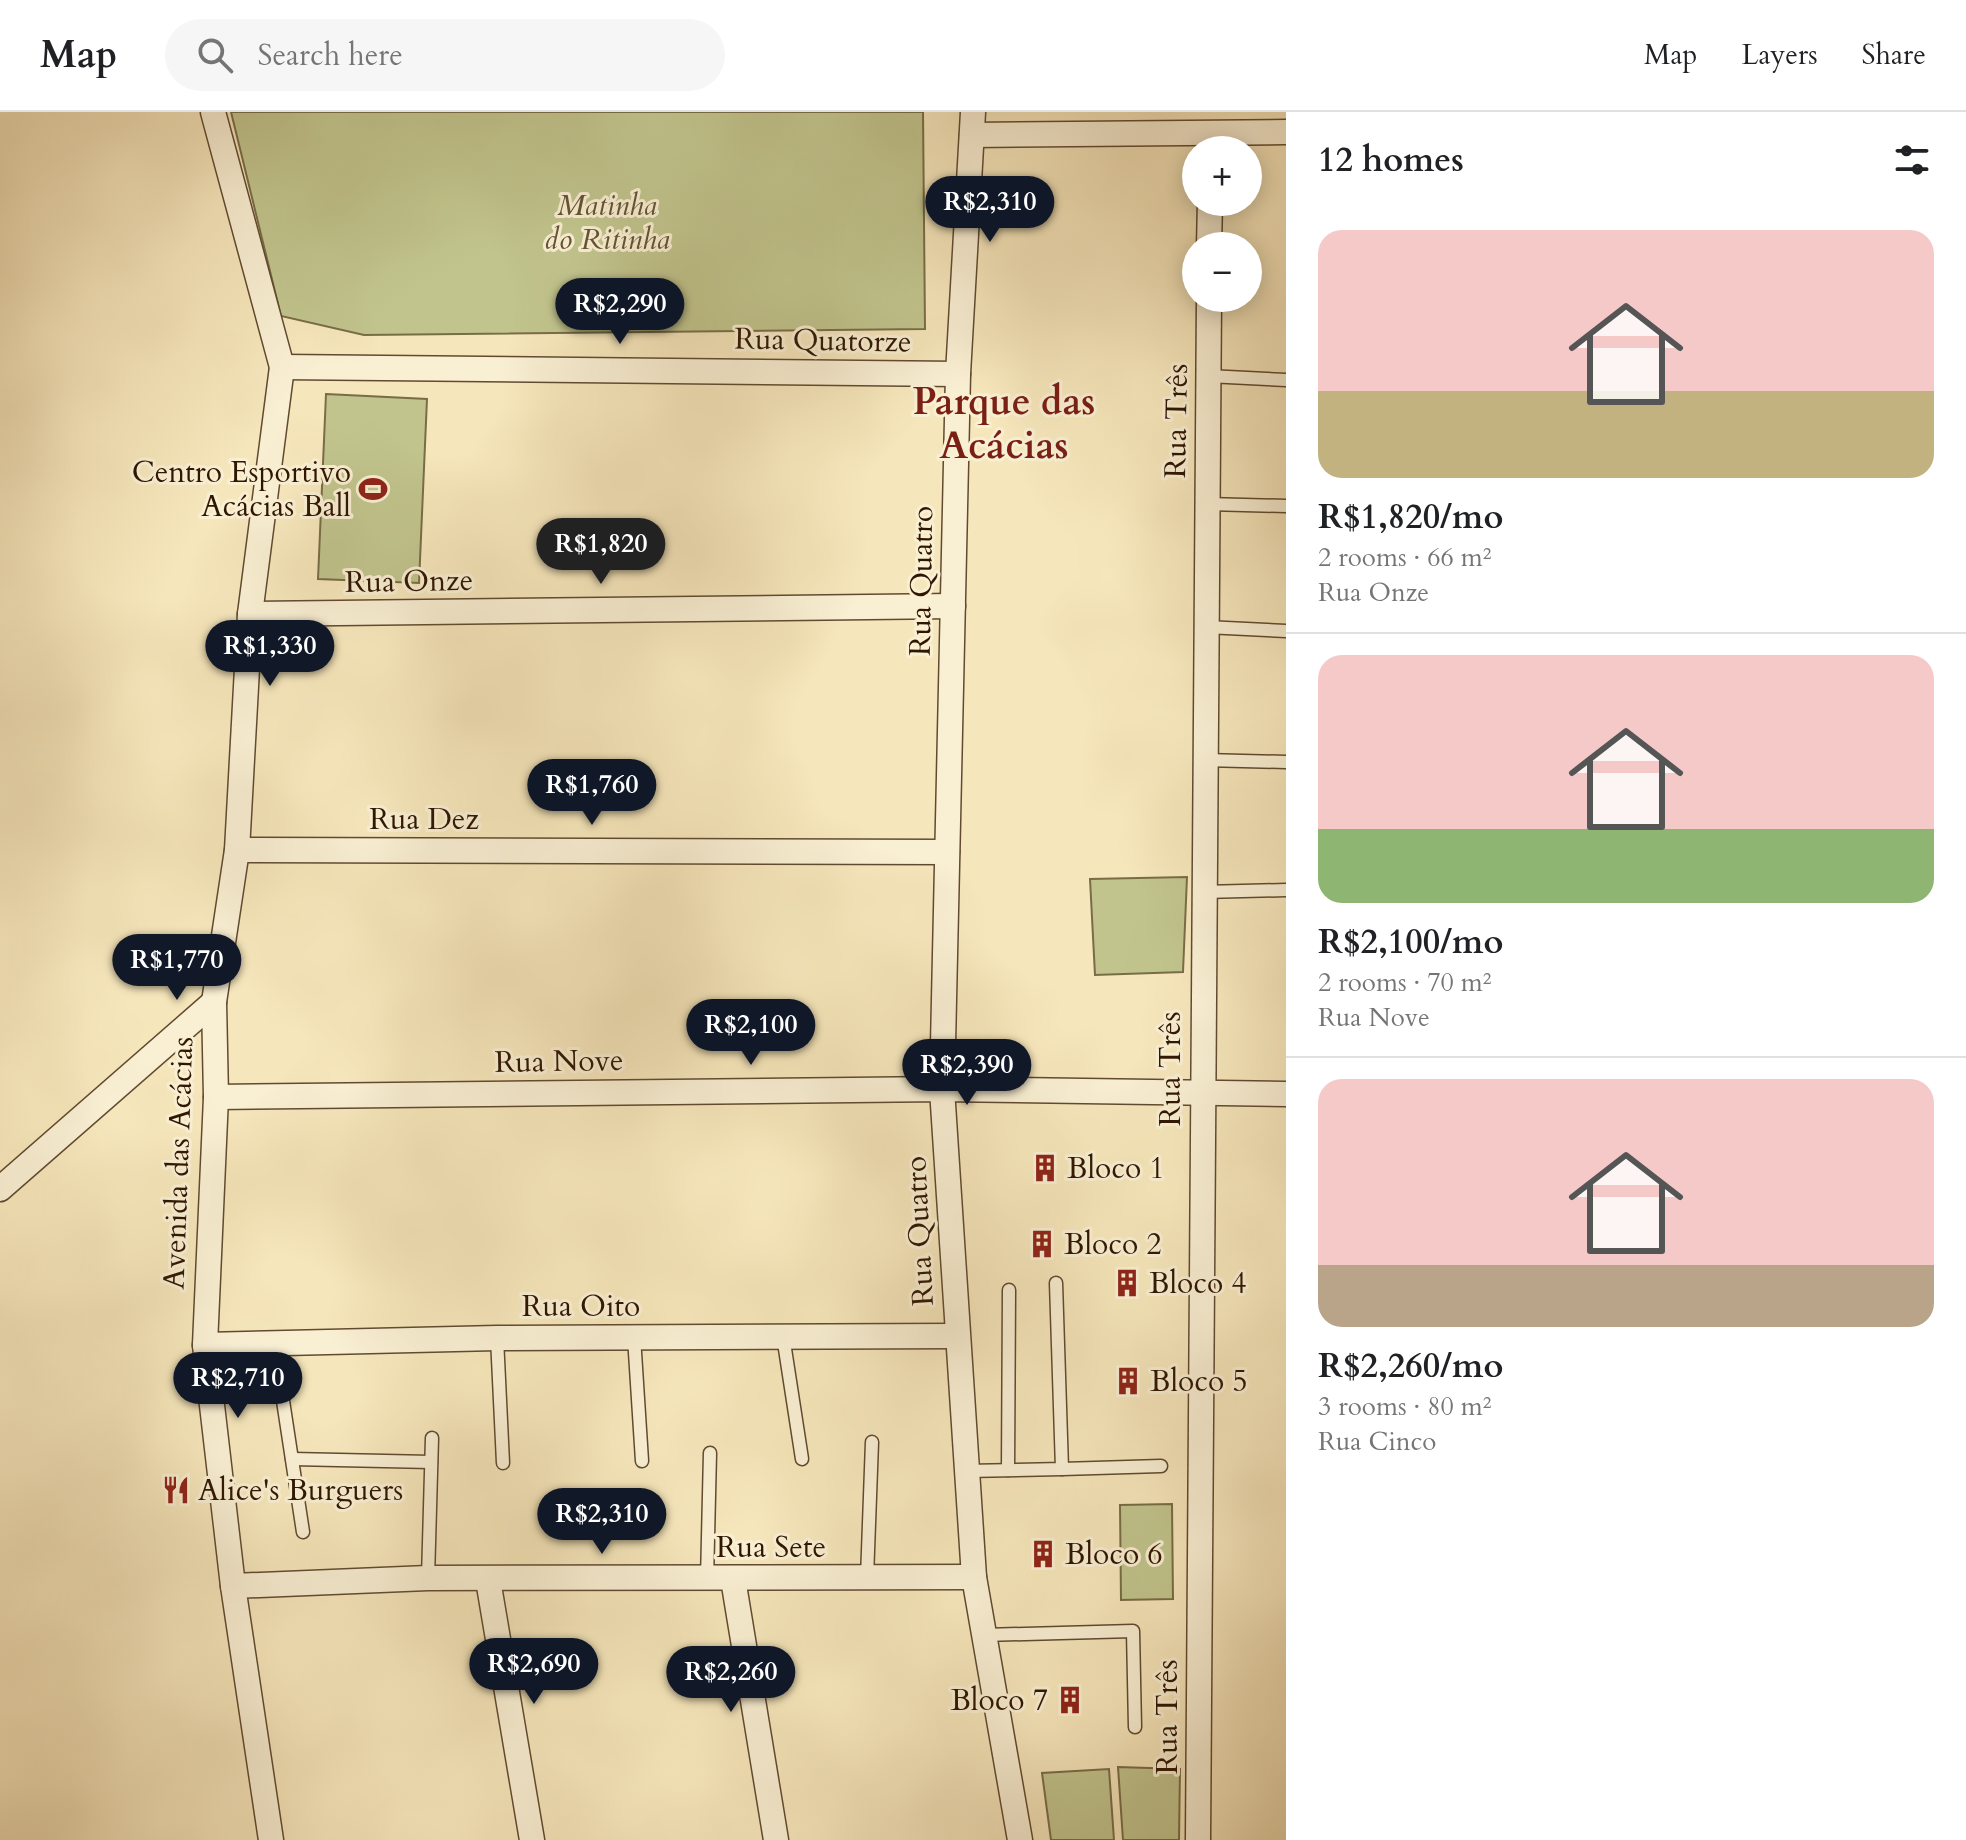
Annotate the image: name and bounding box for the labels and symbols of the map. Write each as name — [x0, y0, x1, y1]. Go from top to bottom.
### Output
pin: R$2,310 — [916, 176, 1064, 244]
park label: Matinha do Ritinha — [544, 185, 670, 260]
pin: R$2,290 — [546, 278, 694, 346]
street label: Rua Quatorze — [734, 318, 912, 363]
street label: Rua Três — [1155, 363, 1198, 479]
district label: Parque das Acácias — [913, 376, 1095, 472]
place label: Centro Esportivo Acácias Ball — [132, 452, 351, 527]
sports icon: Centro Esportivo Acácias Ball — [358, 474, 388, 504]
street label: Rua Quatro — [900, 506, 943, 656]
pin: R$1,820 — [527, 518, 675, 586]
street label: Rua Onze — [345, 560, 473, 603]
pin: R$1,330 — [196, 620, 344, 688]
pin: R$1,760 — [518, 759, 666, 827]
street label: Rua Dez — [369, 799, 479, 840]
pin: R$1,770 — [103, 934, 251, 1002]
pin: R$2,100 — [677, 999, 825, 1067]
street label: Rua Três — [1150, 1012, 1191, 1126]
street label: Avenida das Acácias — [154, 1036, 203, 1290]
pin: R$2,390 — [893, 1039, 1041, 1107]
street label: Rua Nove — [494, 1040, 624, 1083]
place label: Bloco 1 — [1067, 1148, 1165, 1189]
building icon: Bloco 1 — [1030, 1153, 1060, 1183]
street label: Rua Quatro — [895, 1155, 944, 1307]
place label: Bloco 2 — [1064, 1224, 1162, 1265]
building icon: Bloco 2 — [1027, 1229, 1057, 1259]
place label: Bloco 4 — [1149, 1263, 1247, 1304]
building icon: Bloco 4 — [1112, 1268, 1142, 1298]
street label: Rua Oito — [522, 1286, 640, 1327]
pin: R$2,710 — [164, 1352, 312, 1420]
place label: Bloco 5 — [1150, 1361, 1248, 1402]
building icon: Bloco 5 — [1113, 1366, 1143, 1396]
place label: Alice's Burguers — [198, 1470, 403, 1511]
restaurant icon: Alice's Burguers — [161, 1475, 191, 1505]
pin: R$2,310 — [528, 1488, 676, 1556]
street label: Rua Sete — [716, 1527, 826, 1568]
place label: Bloco 6 — [1065, 1534, 1163, 1575]
building icon: Bloco 6 — [1028, 1539, 1058, 1569]
pin: R$2,690 — [460, 1638, 608, 1706]
pin: R$2,260 — [657, 1646, 805, 1714]
street label: Rua Três — [1147, 1660, 1188, 1774]
place label: Bloco 7 — [950, 1680, 1048, 1721]
building icon: Bloco 7 — [1055, 1685, 1085, 1715]

